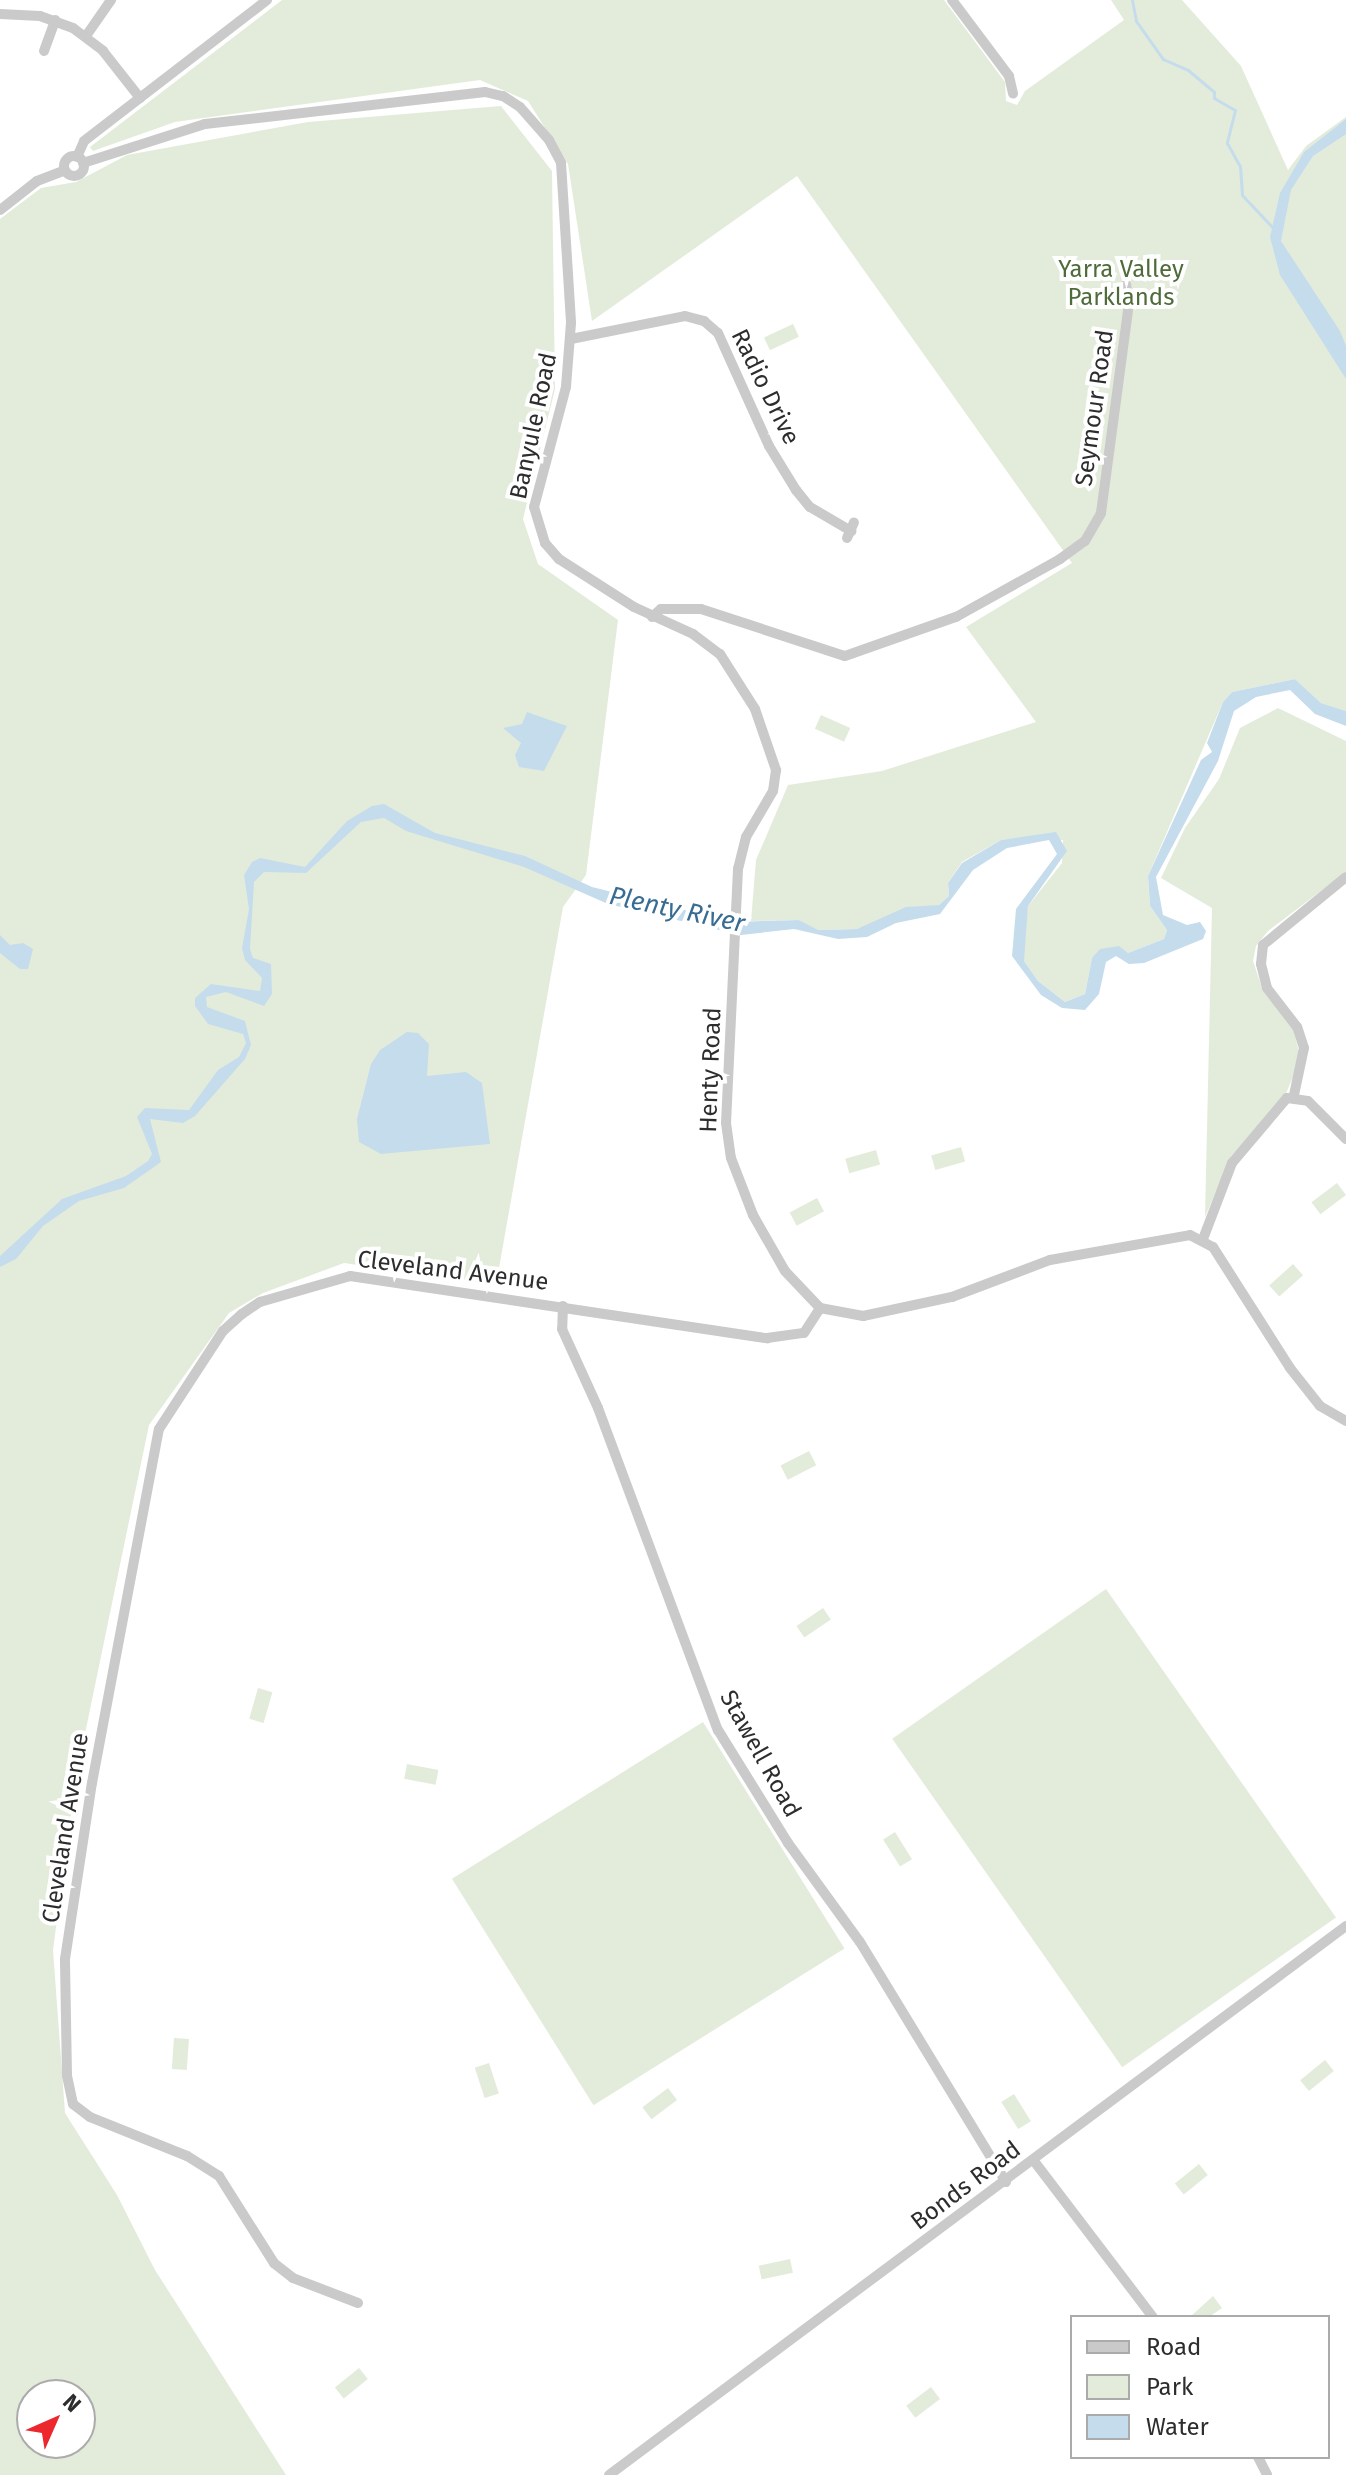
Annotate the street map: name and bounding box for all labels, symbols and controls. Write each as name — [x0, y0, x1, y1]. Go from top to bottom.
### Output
park label: Yarra Valley Parklands — [1058, 256, 1184, 312]
street label: Radio Drive — [725, 324, 805, 450]
street label: Seymour Road — [1070, 328, 1120, 488]
street label: Banyule Road — [504, 350, 564, 502]
water label: Plenty River — [606, 880, 748, 940]
street label: Henty Road — [694, 1007, 728, 1133]
street label: Cleveland Avenue — [356, 1245, 550, 1297]
street label: Stawell Road — [713, 1686, 807, 1822]
street label: Cleveland Avenue — [37, 1731, 95, 1925]
street label: Bonds Road — [905, 2135, 1027, 2237]
legend — [1070, 2315, 1330, 2459]
text: Road — [1146, 2333, 1201, 2361]
text: Park — [1146, 2373, 1193, 2401]
north arrow — [16, 2379, 96, 2459]
text: N — [57, 2388, 87, 2418]
text: Water — [1146, 2413, 1209, 2441]

